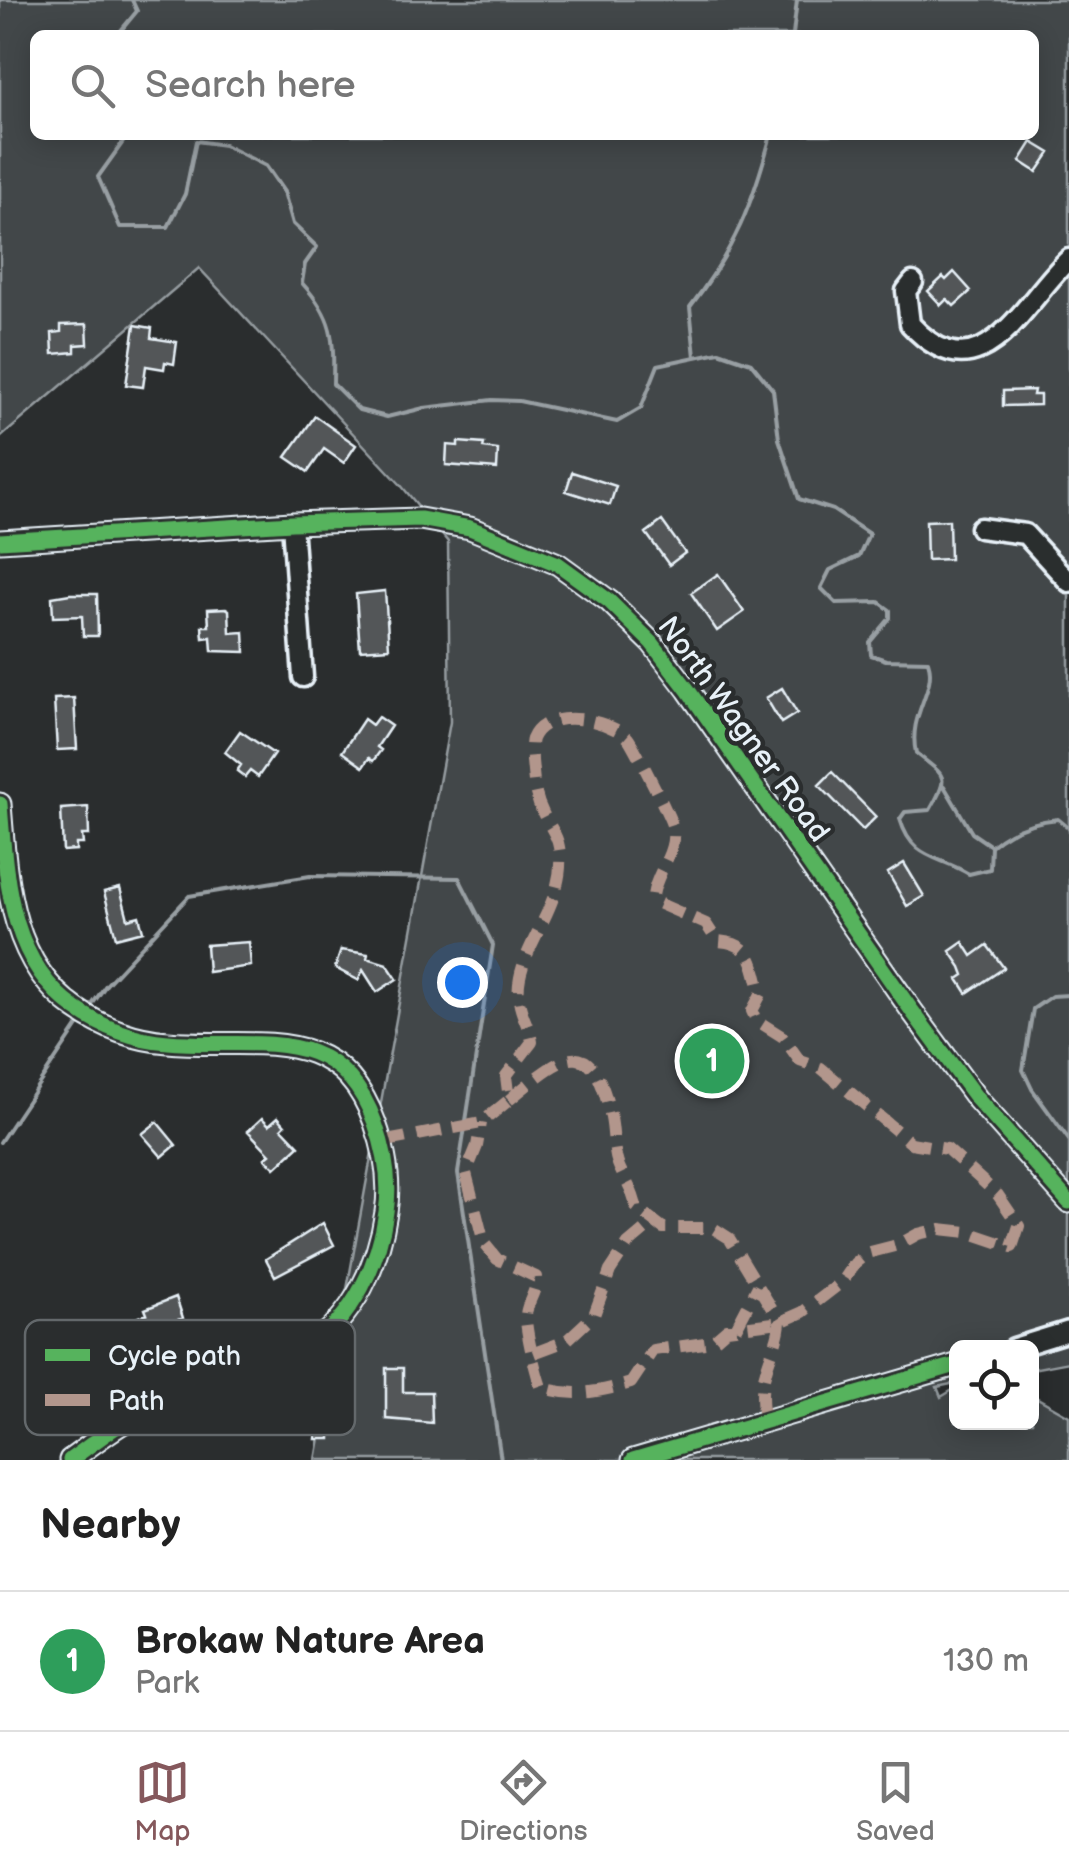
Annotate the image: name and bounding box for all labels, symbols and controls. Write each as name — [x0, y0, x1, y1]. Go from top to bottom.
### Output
search box — [30, 30, 1039, 140]
icon: search — [65, 58, 120, 113]
text: Search here — [145, 63, 356, 108]
street label: North Wagner Road — [649, 610, 837, 849]
your location — [437, 957, 488, 1008]
pin: 1 — [680, 1024, 744, 1098]
legend — [25, 1320, 355, 1435]
text: Cycle path — [108, 1340, 241, 1373]
map controls — [949, 1340, 1039, 1430]
button: locate — [949, 1340, 1039, 1430]
text: Path — [108, 1385, 164, 1418]
text: Nearby — [40, 1500, 180, 1551]
text: Brokaw Nature Area — [135, 1619, 485, 1664]
text: 1 — [66, 1642, 79, 1681]
text: 130 m — [943, 1642, 1029, 1681]
text: Park — [135, 1664, 199, 1703]
tab: Map — [134, 1755, 191, 1848]
tab: Directions — [459, 1755, 588, 1848]
tab: Saved — [856, 1755, 935, 1848]

